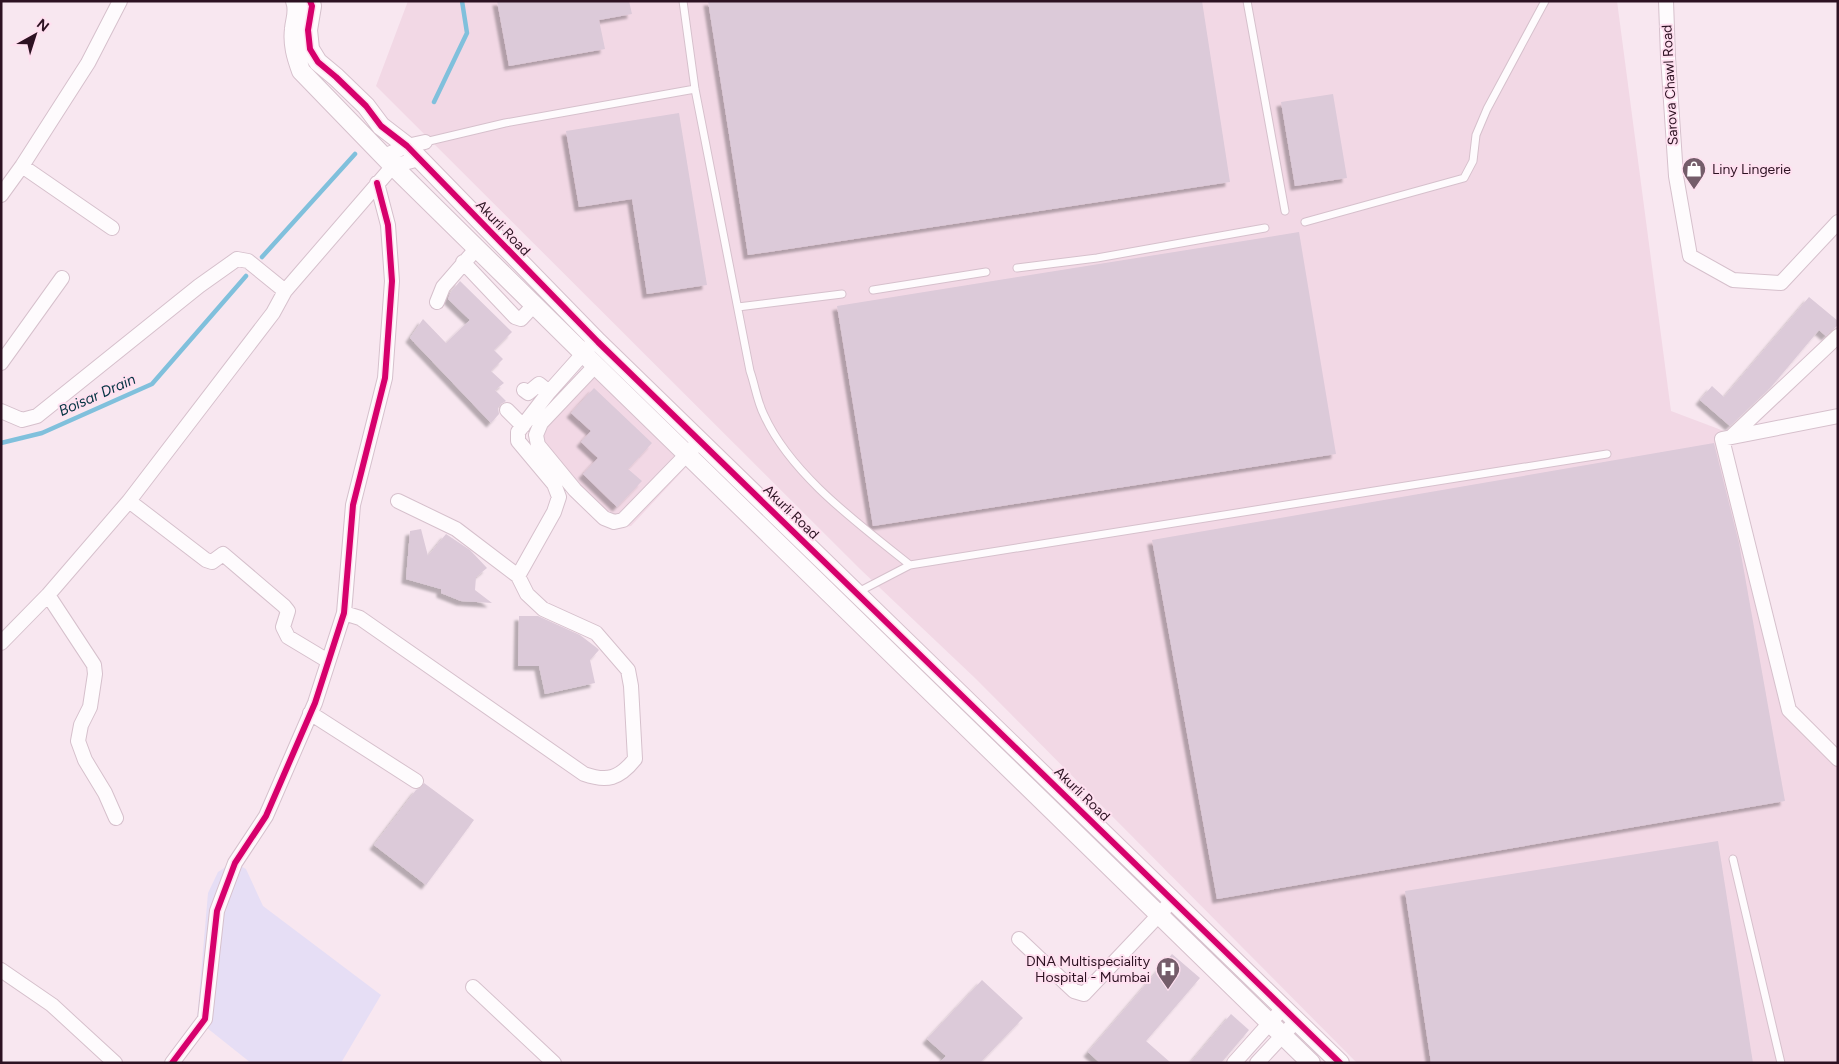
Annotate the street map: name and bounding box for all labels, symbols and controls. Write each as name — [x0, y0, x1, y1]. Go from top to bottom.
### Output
north arrow — [10, 10, 60, 60]
text: N — [33, 15, 52, 35]
street label: Sarova Chawl Road — [1658, 24, 1682, 146]
shop icon: Liny Lingerie — [1681, 156, 1707, 190]
place label: Liny Lingerie — [1712, 161, 1791, 178]
street label: Akurli Road — [472, 197, 534, 259]
water label: Boisar Drain — [56, 370, 138, 420]
street label: Akurli Road — [760, 481, 822, 543]
street label: Akurli Road — [1051, 763, 1113, 825]
place label: DNA Multispeciality Hospital - Mumbai — [1026, 953, 1151, 986]
hospital icon: DNA Multispeciality Hospital - Mumbai — [1155, 956, 1181, 990]

